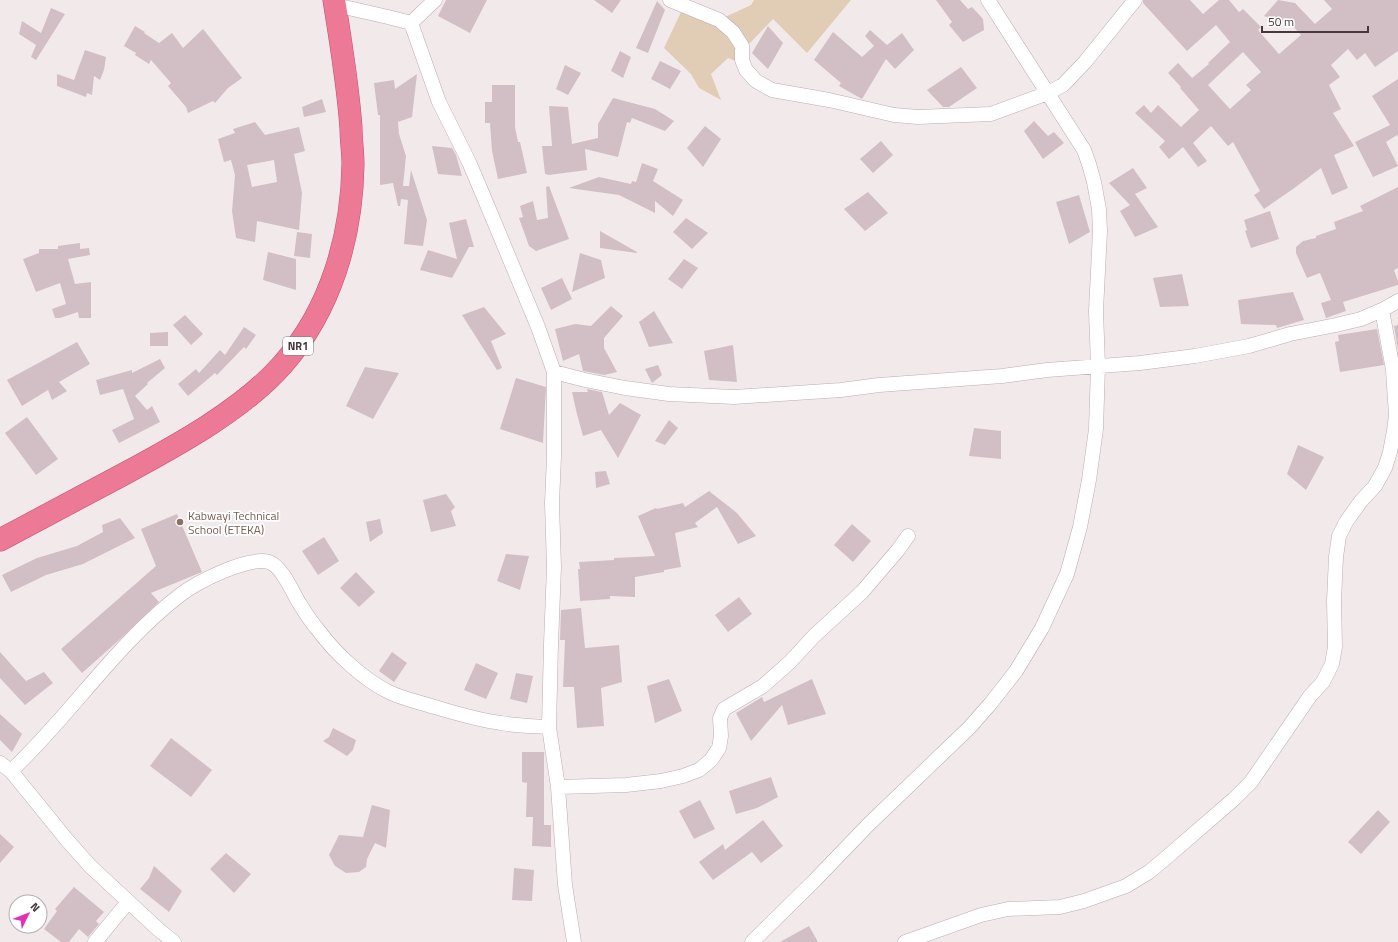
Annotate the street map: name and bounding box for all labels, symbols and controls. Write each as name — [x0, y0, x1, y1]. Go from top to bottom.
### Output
scale bar — [1262, 8, 1368, 34]
text: 50 m — [1268, 12, 1294, 31]
road number: NR1 — [283, 337, 313, 355]
place label: Kabwayi Technical School (ETEKA) — [188, 506, 279, 539]
marker: Kabwayi Technical School (ETEKA) — [175, 517, 185, 527]
north arrow — [8, 894, 48, 934]
text: N — [27, 899, 44, 915]

